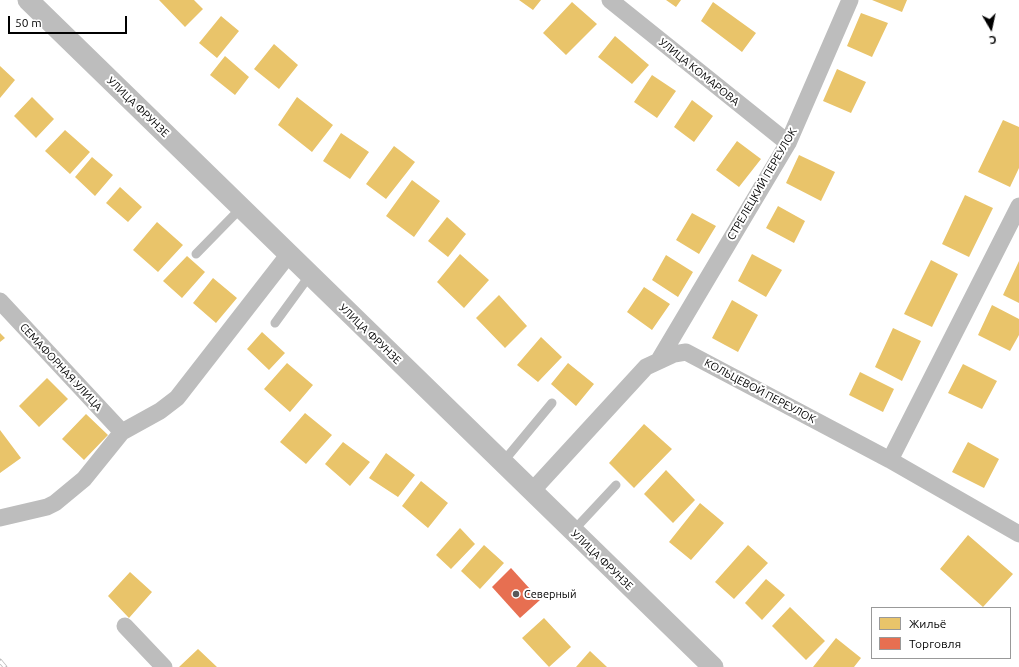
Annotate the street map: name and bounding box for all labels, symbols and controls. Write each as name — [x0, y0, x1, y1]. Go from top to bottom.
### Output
scale bar — [10, 8, 129, 34]
north arrow — [971, 8, 1011, 48]
text: 50 m — [15, 16, 42, 29]
text: С — [988, 33, 997, 46]
street label: УЛИЦА КОМАРОВА — [656, 35, 742, 109]
street label: УЛИЦА ФРУНЗЕ — [104, 74, 172, 140]
street label: СТРЕЛЕЦКИЙ ПЕРЕУЛОК — [724, 126, 800, 242]
street label: УЛИЦА ФРУНЗЕ — [336, 301, 404, 367]
street label: СЕМАФОРНАЯ УЛИЦА — [17, 321, 105, 413]
street label: КОЛЬЦЕВОЙ ПЕРЕУЛОК — [702, 356, 818, 426]
street label: УЛИЦА ФРУНЗЕ — [568, 527, 636, 593]
place label: Северный — [524, 587, 577, 601]
marker: Северный — [511, 589, 521, 599]
legend — [871, 607, 1011, 659]
text: Жильё — [909, 617, 946, 630]
text: Торговля — [909, 637, 961, 650]

